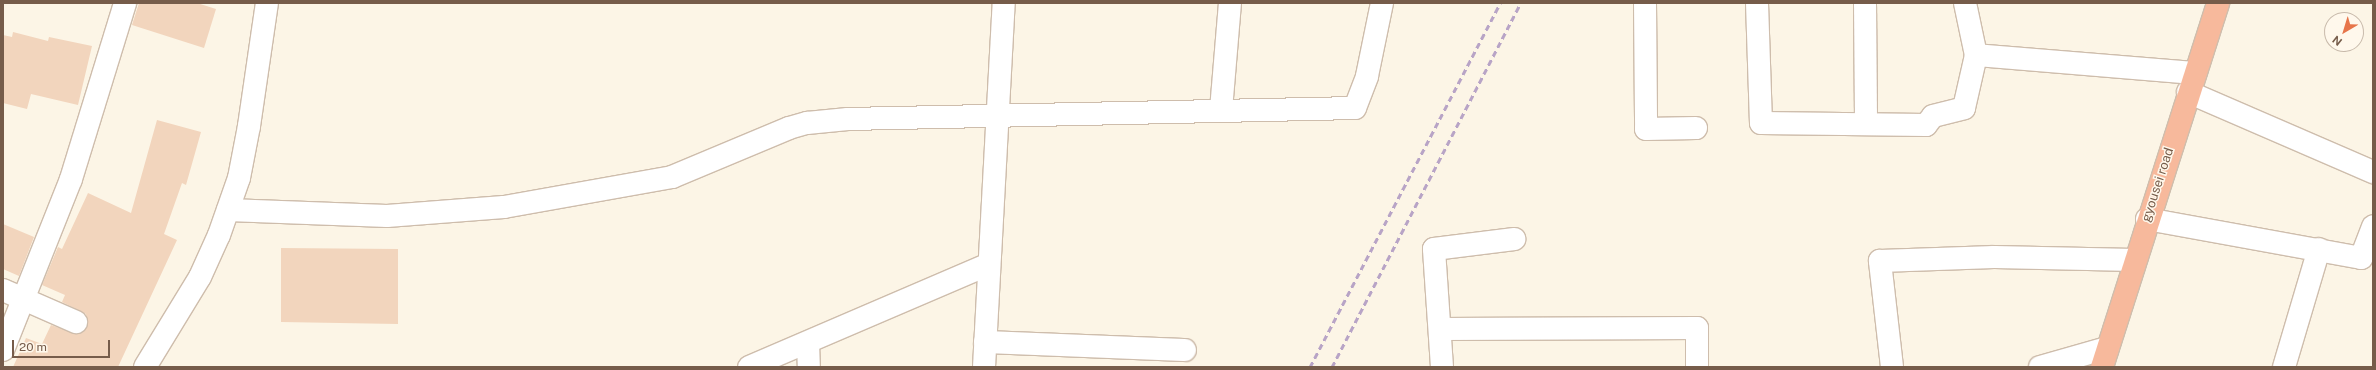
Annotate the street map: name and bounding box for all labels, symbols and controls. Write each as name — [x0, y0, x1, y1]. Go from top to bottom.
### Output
north arrow — [2324, 12, 2364, 52]
text: N — [2330, 33, 2344, 48]
street label: gyousei road — [2139, 146, 2177, 224]
scale bar — [14, 332, 112, 358]
text: 20 m — [19, 340, 47, 354]

